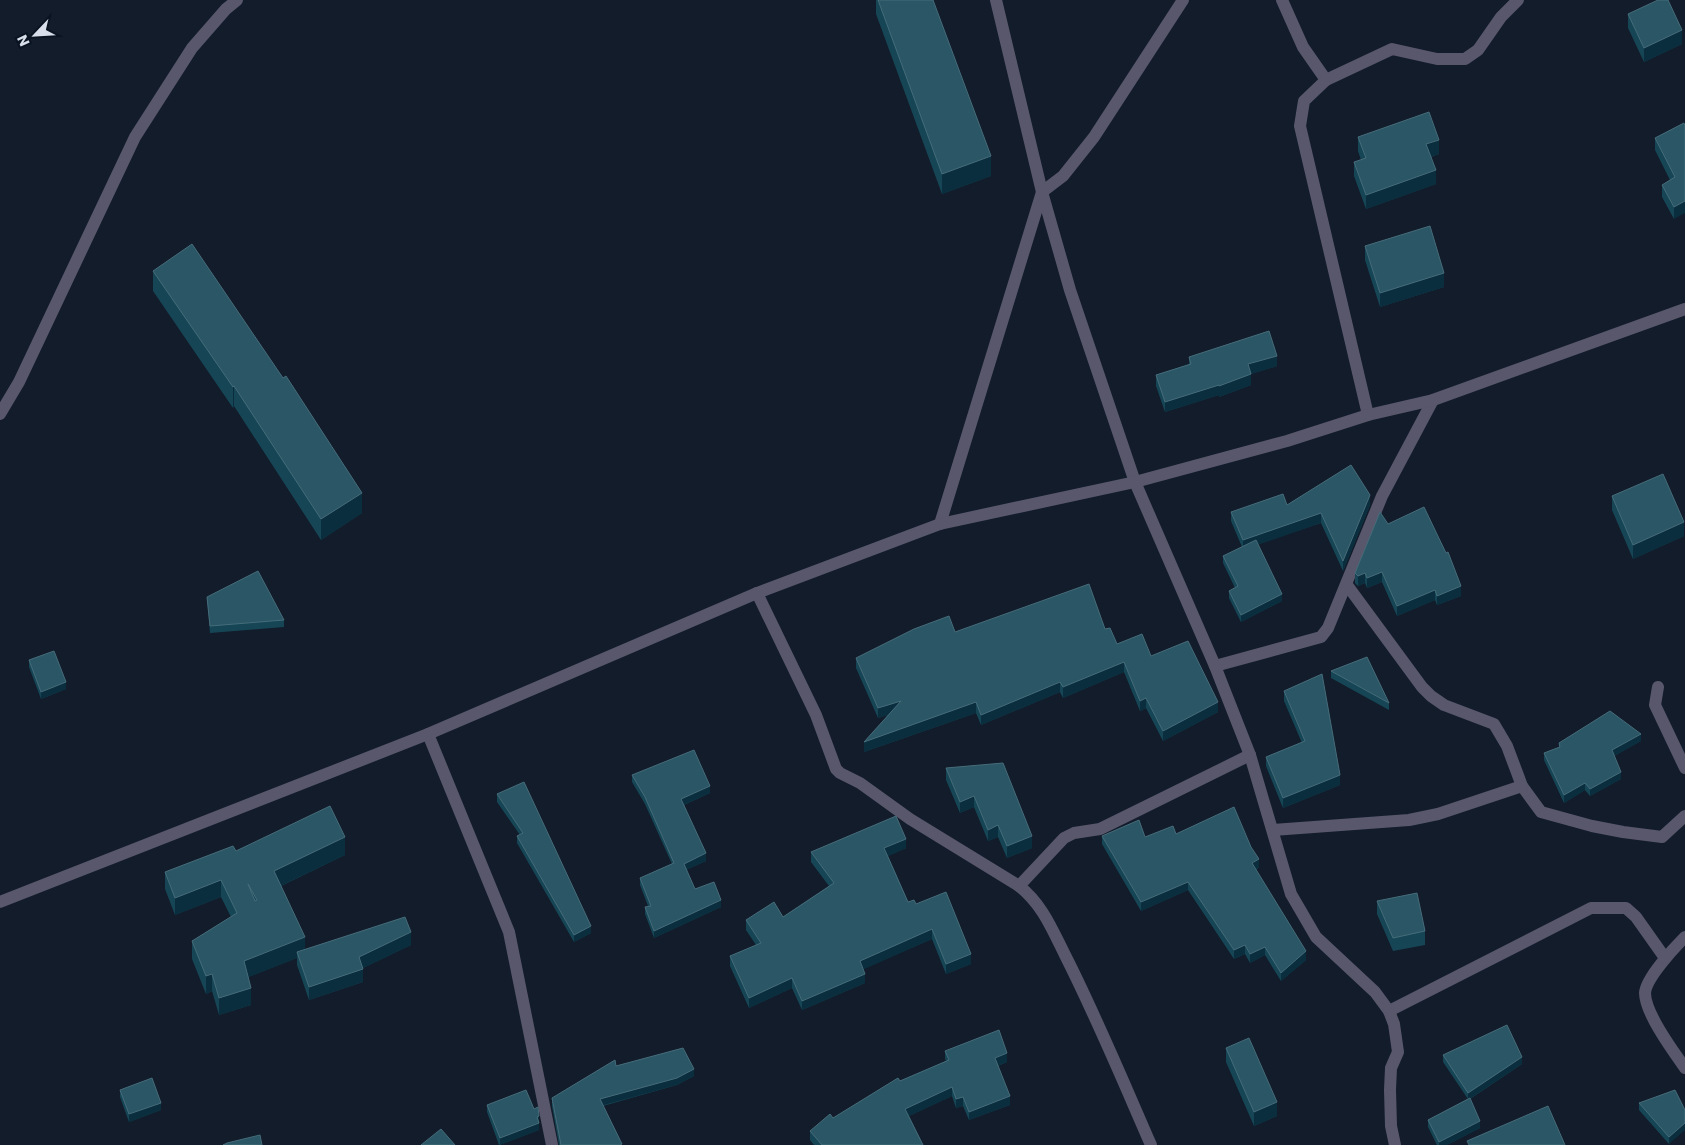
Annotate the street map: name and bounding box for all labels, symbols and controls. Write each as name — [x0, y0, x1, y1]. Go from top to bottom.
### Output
north arrow — [10, 10, 60, 60]
text: N — [12, 31, 35, 49]

